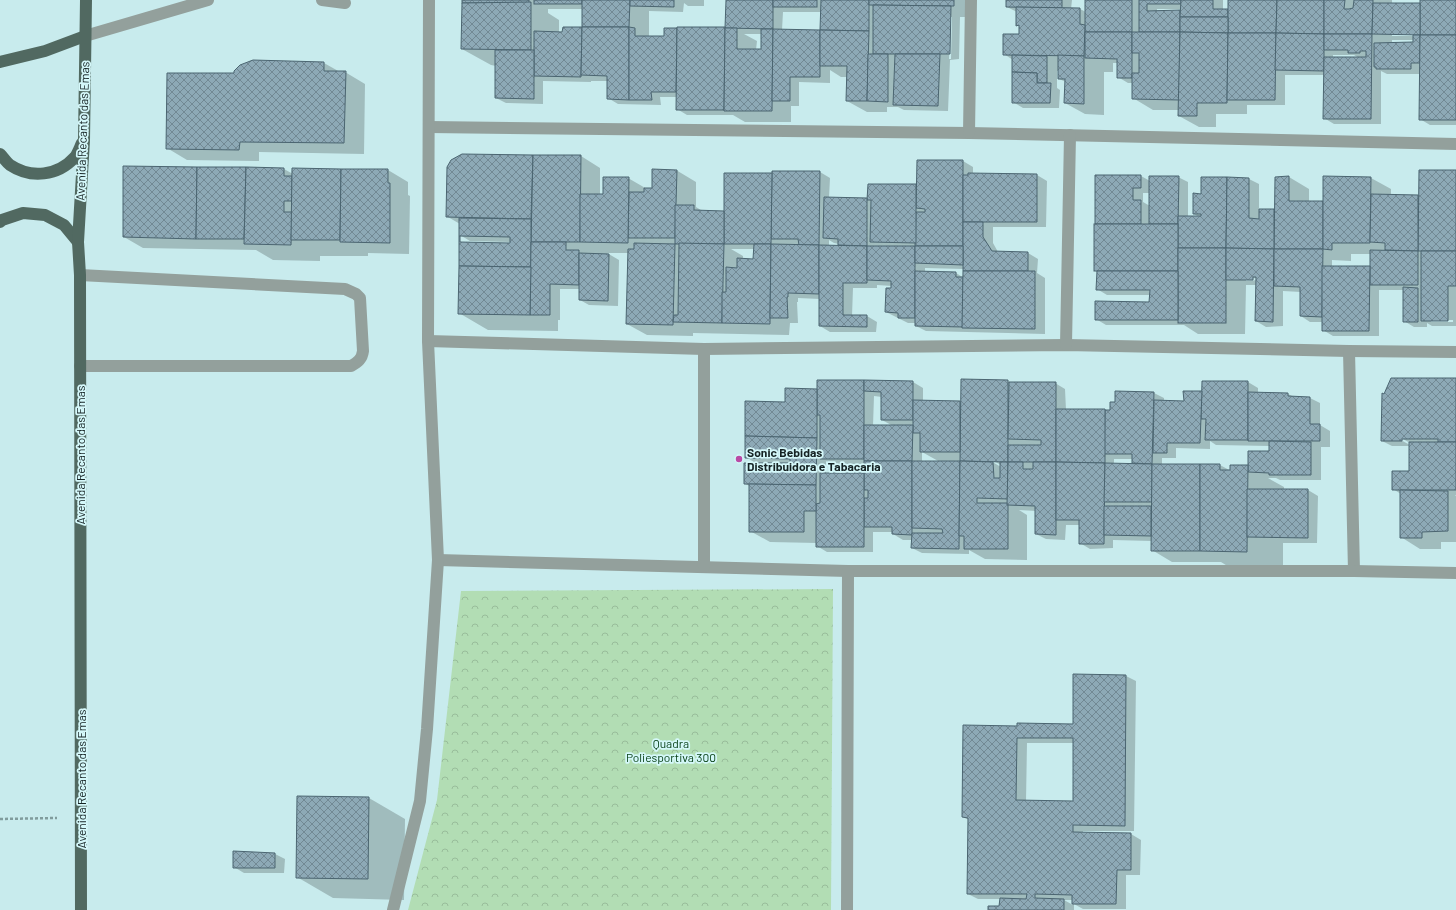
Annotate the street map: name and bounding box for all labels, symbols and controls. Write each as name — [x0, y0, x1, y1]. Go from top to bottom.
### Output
street label: Avenida Recanto das Emas — [73, 61, 91, 201]
street label: Avenida Recanto das Emas — [73, 385, 87, 525]
place label: Sonic Bebidas Distribuidora e Tabacaria — [747, 445, 881, 473]
marker: Sonic Bebidas Distribuidora e Tabacaria — [734, 454, 744, 464]
street label: Avenida Recanto das Emas — [74, 709, 88, 849]
park label: Quadra Poliesportiva 300 — [626, 736, 716, 764]

